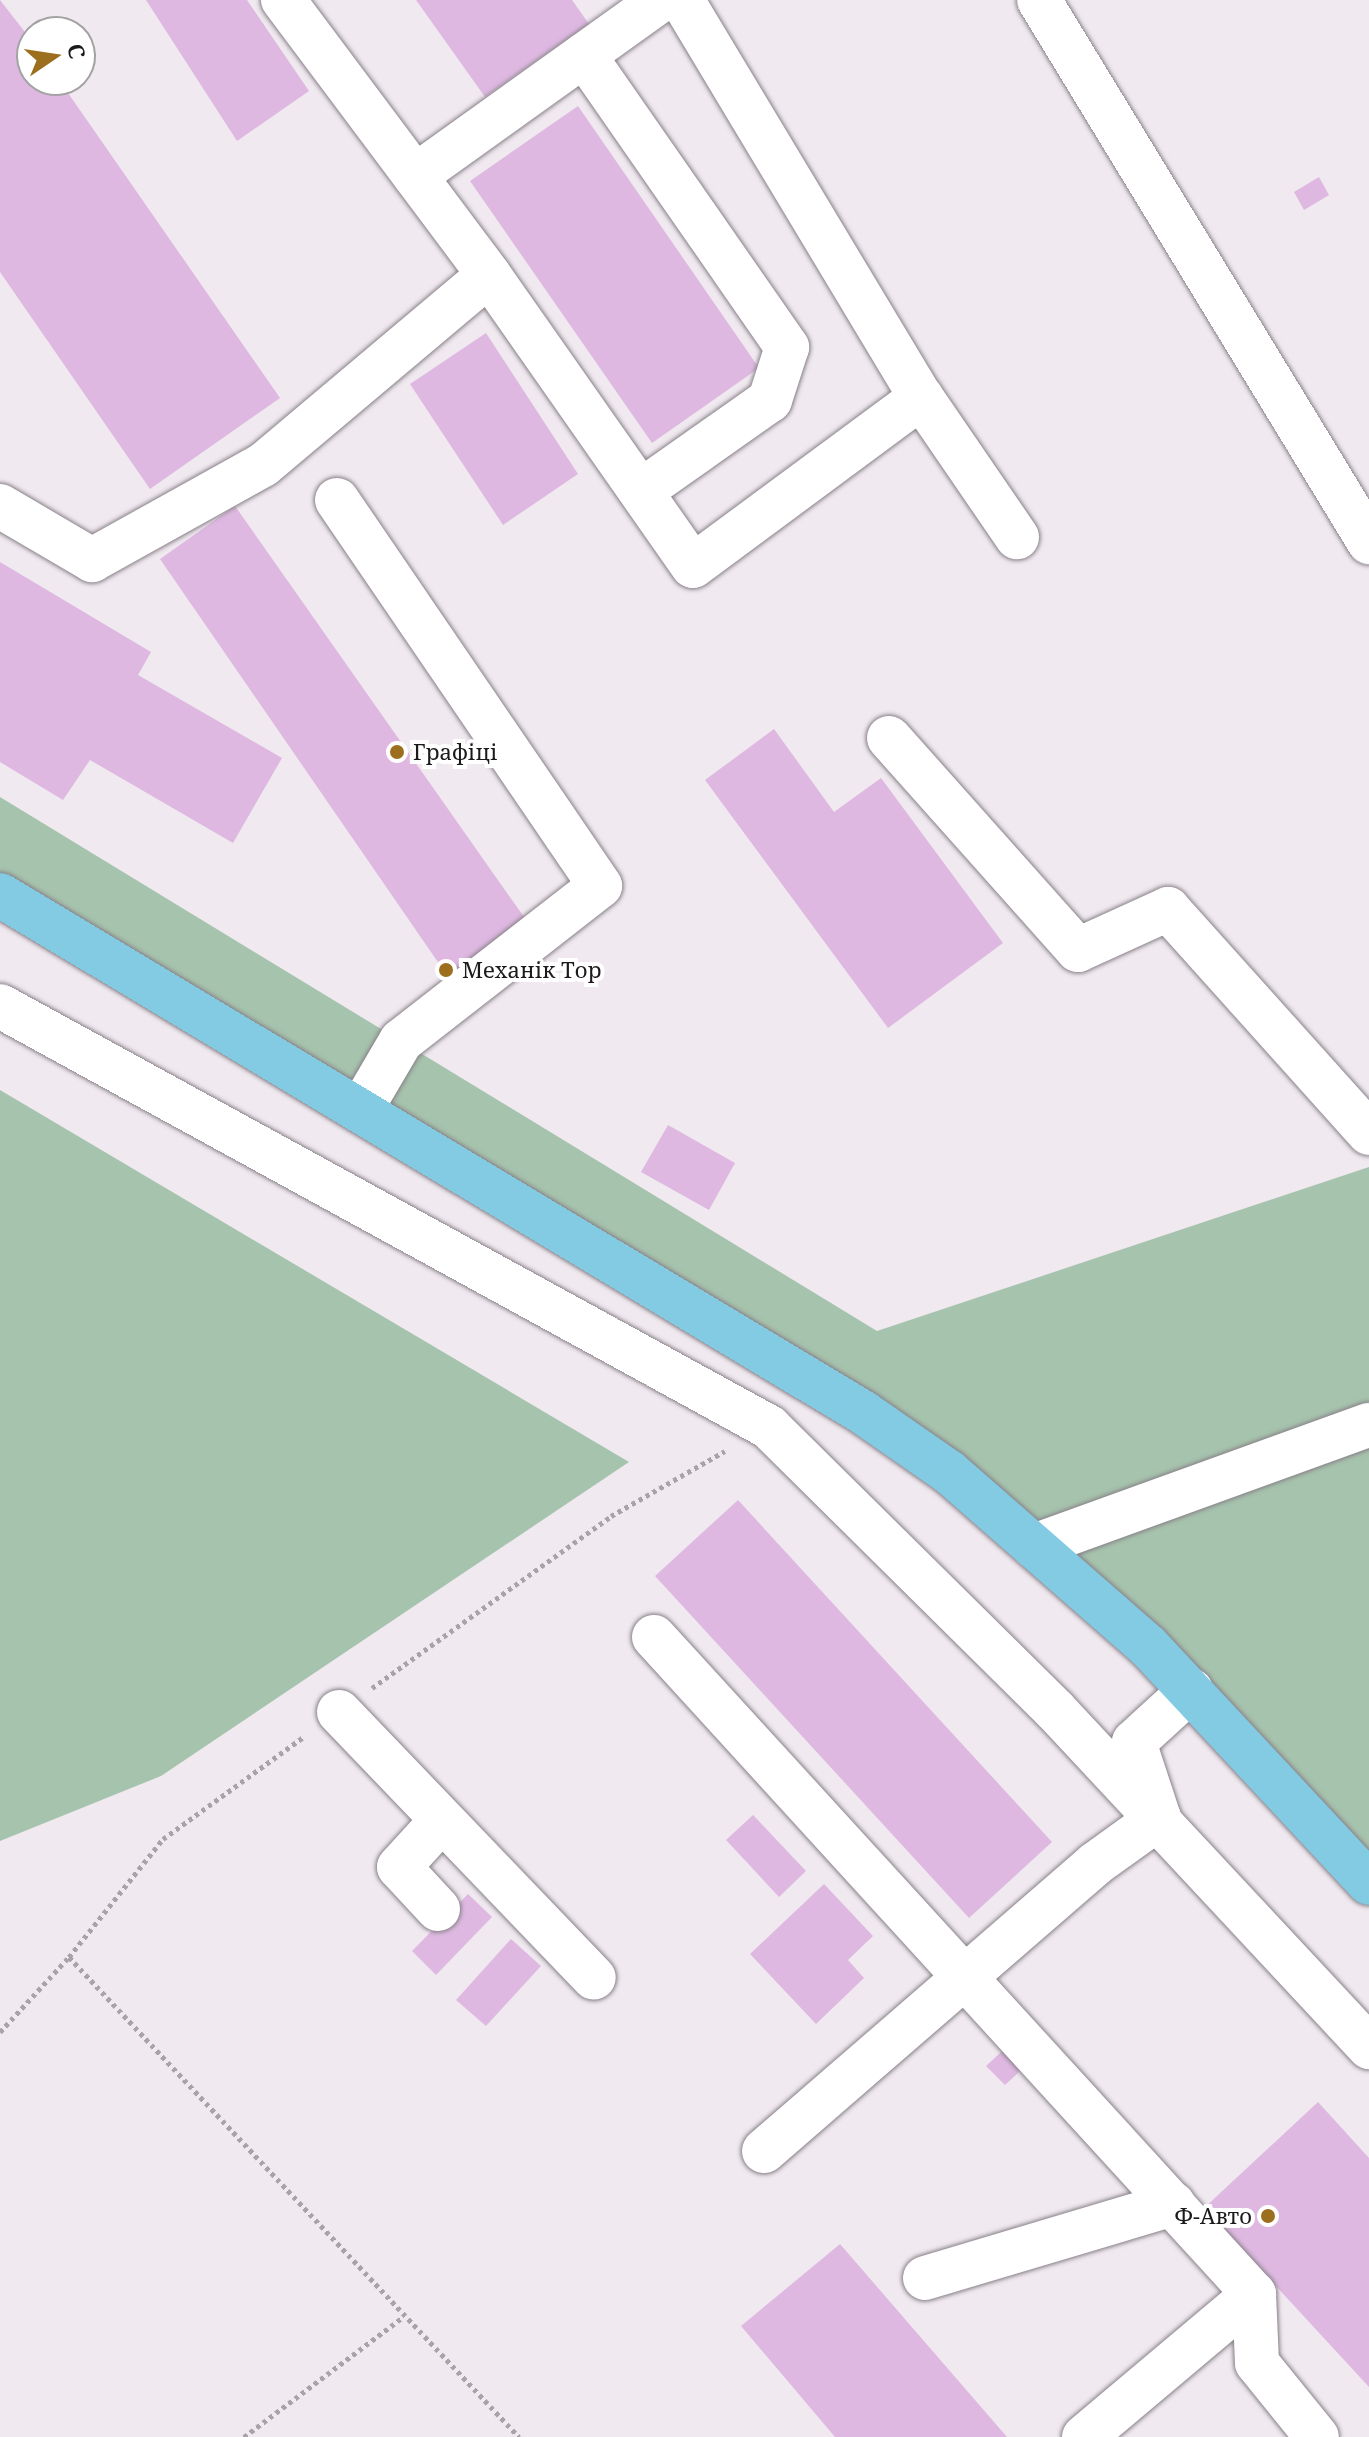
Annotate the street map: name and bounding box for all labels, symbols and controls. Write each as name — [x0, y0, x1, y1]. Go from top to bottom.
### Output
north arrow — [16, 16, 96, 96]
text: С — [61, 41, 94, 61]
place label: Графіці — [413, 739, 498, 765]
marker: Графіці — [388, 743, 406, 761]
place label: Механік Тор — [462, 957, 602, 983]
marker: Механік Тор — [437, 961, 455, 979]
place label: Ф-Авто — [1174, 2203, 1252, 2229]
marker: Ф-Авто — [1259, 2207, 1277, 2225]

